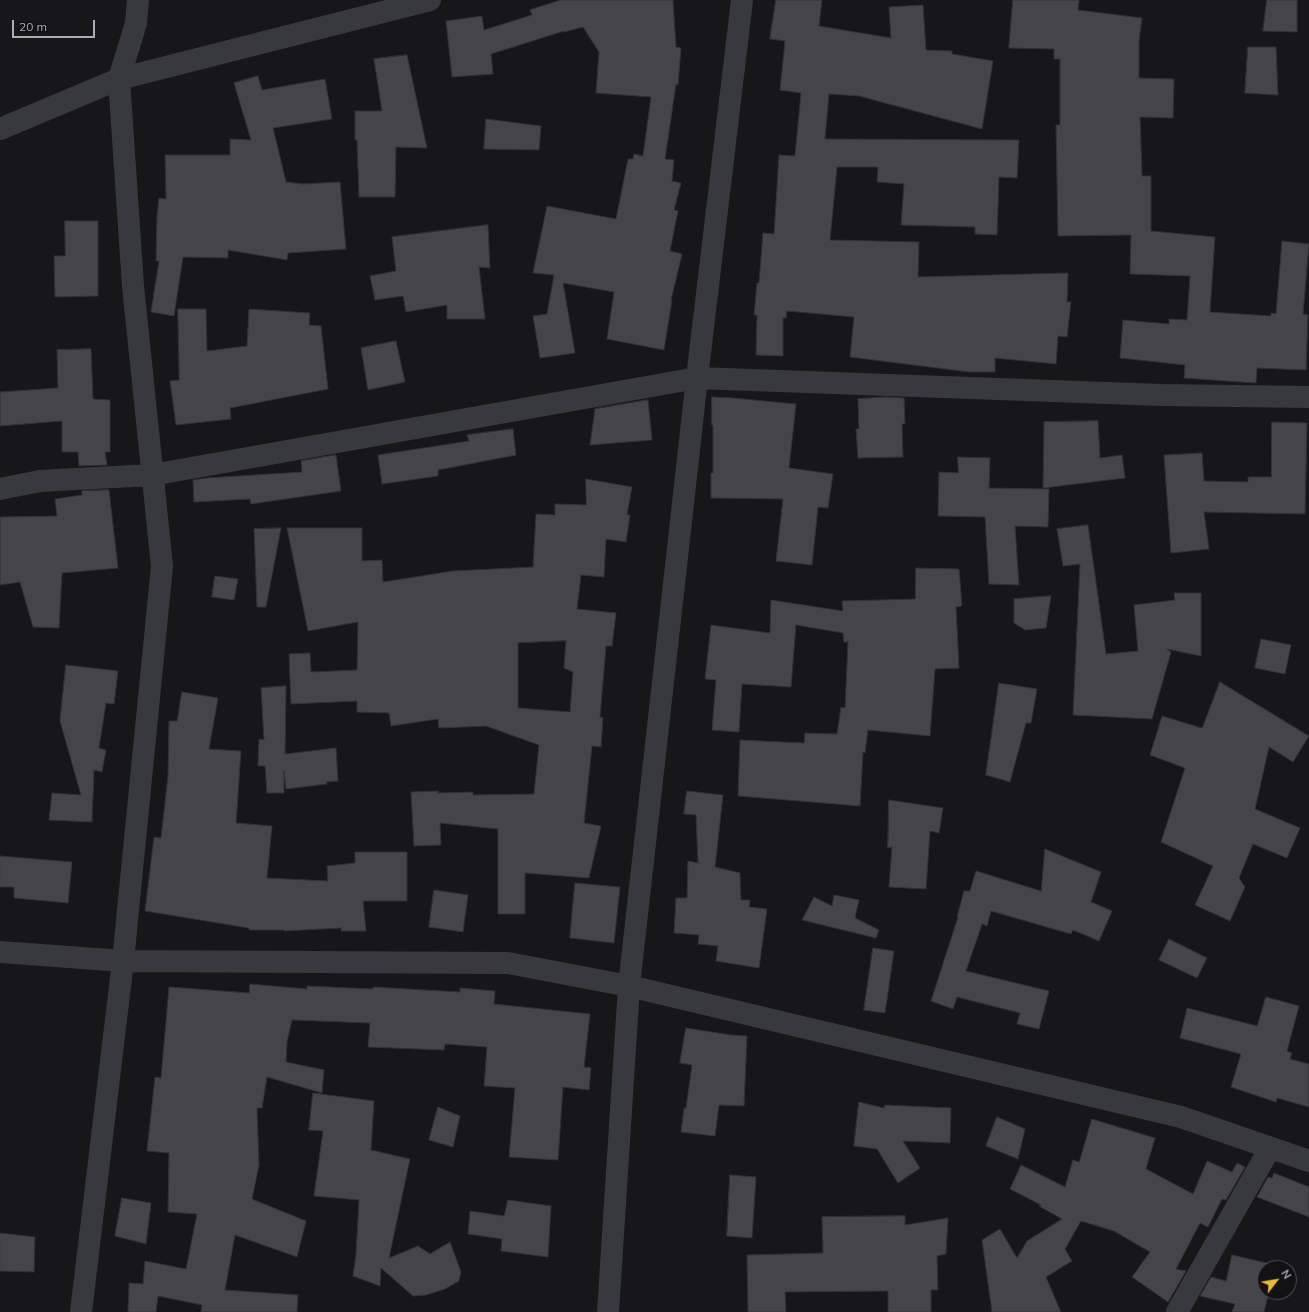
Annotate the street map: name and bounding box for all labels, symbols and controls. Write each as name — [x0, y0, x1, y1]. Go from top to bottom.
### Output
scale bar — [14, 12, 97, 38]
text: 20 m — [19, 19, 47, 34]
north arrow — [1257, 1260, 1297, 1300]
text: N — [1278, 1267, 1295, 1282]

